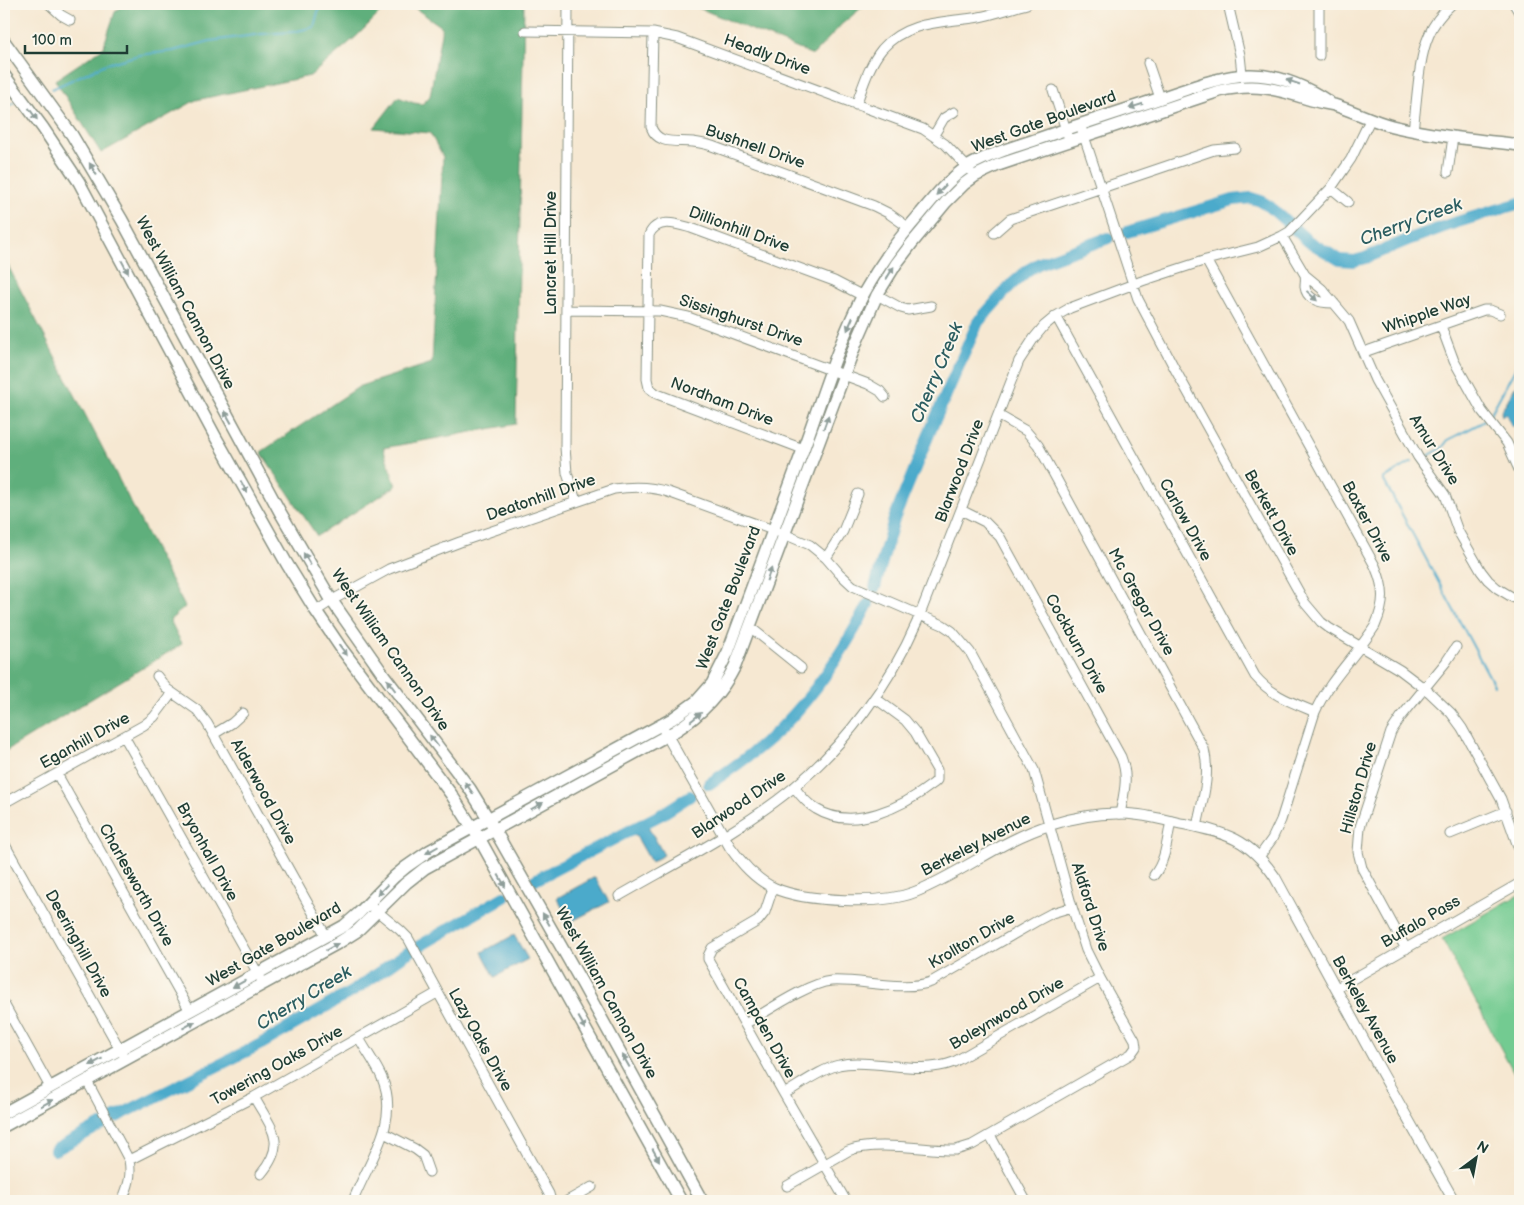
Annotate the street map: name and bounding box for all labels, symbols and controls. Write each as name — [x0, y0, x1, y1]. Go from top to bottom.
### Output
scale bar — [25, 22, 128, 54]
street label: Headly Drive — [721, 30, 814, 80]
text: 100 m — [32, 31, 72, 50]
one-way arrow — [1285, 78, 1300, 85]
street label: West Gate Boulevard — [969, 87, 1119, 157]
one-way arrow — [1128, 102, 1143, 110]
one-way arrow — [28, 107, 38, 121]
street label: Bushnell Drive — [703, 121, 808, 173]
one-way arrow — [88, 163, 97, 176]
one-way arrow — [935, 184, 947, 196]
street label: Lancret Hill Drive — [542, 190, 561, 315]
water label: Cherry Creek — [1357, 193, 1466, 250]
street label: Dillionhill Drive — [686, 203, 793, 257]
street label: West William Cannon Drive — [131, 213, 239, 393]
one-way arrow — [121, 260, 129, 274]
one-way arrow — [886, 267, 895, 280]
one-way arrow — [1306, 290, 1318, 302]
street label: Whipple Way — [1381, 290, 1474, 338]
street label: Sissinghurst Drive — [677, 291, 806, 351]
one-way arrow — [846, 317, 854, 331]
water label: Cherry Creek — [906, 318, 968, 427]
street label: Nordham Drive — [668, 374, 777, 431]
one-way arrow — [224, 409, 232, 424]
street label: Amur Drive — [1405, 411, 1463, 489]
one-way arrow — [822, 414, 830, 429]
street label: Blarwood Drive — [932, 416, 989, 525]
street label: Berkett Drive — [1240, 467, 1303, 560]
street label: Deatonhill Drive — [484, 470, 599, 526]
street label: Carlow Drive — [1155, 475, 1216, 565]
street label: Baxter Drive — [1338, 478, 1397, 566]
one-way arrow — [240, 480, 248, 494]
street label: West Gate Boulevard — [693, 523, 765, 673]
street label: Mc Gregor Drive — [1104, 545, 1179, 659]
one-way arrow — [303, 552, 312, 565]
street label: West William Cannon Drive — [327, 565, 454, 735]
one-way arrow — [766, 567, 773, 582]
street label: Cockburn Drive — [1041, 591, 1112, 698]
one-way arrow — [338, 643, 348, 657]
one-way arrow — [386, 678, 396, 691]
street label: Eganhill Drive — [37, 708, 134, 773]
one-way arrow — [689, 711, 702, 722]
one-way arrow — [429, 734, 439, 748]
street label: Alderwood Drive — [226, 736, 300, 848]
street label: Hillston Drive — [1337, 739, 1381, 836]
street label: Blarwood Drive — [688, 766, 790, 843]
one-way arrow — [464, 782, 474, 795]
street label: Bryonhall Drive — [172, 800, 242, 905]
one-way arrow — [530, 802, 544, 810]
street label: Berkeley Avenue — [918, 809, 1034, 881]
street label: Charlesworth Drive — [94, 820, 178, 950]
one-way arrow — [425, 846, 438, 855]
street label: Aldford Drive — [1067, 860, 1113, 954]
one-way arrow — [498, 874, 507, 887]
one-way arrow — [376, 884, 388, 896]
street label: Deeringhill Drive — [41, 887, 116, 1001]
street label: Buffalo Pass — [1378, 892, 1464, 952]
street label: West Gate Boulevard — [203, 899, 345, 991]
street label: West William Cannon Drive — [551, 904, 661, 1083]
street label: Krollton Drive — [925, 908, 1019, 973]
one-way arrow — [541, 913, 550, 926]
one-way arrow — [325, 942, 338, 951]
street label: Berkeley Avenue — [1328, 953, 1403, 1068]
water label: Cherry Creek — [253, 961, 356, 1035]
street label: Boleynwood Drive — [946, 973, 1068, 1054]
street label: Campden Drive — [728, 974, 800, 1082]
one-way arrow — [231, 980, 246, 988]
street label: Lazy Oaks Drive — [444, 985, 516, 1095]
one-way arrow — [577, 1016, 586, 1029]
one-way arrow — [182, 1021, 196, 1029]
street label: Towering Oaks Drive — [208, 1022, 347, 1110]
one-way arrow — [621, 1054, 630, 1067]
one-way arrow — [89, 1058, 103, 1066]
one-way arrow — [39, 1099, 54, 1107]
north arrow — [1452, 1132, 1502, 1182]
text: N — [1474, 1137, 1492, 1157]
one-way arrow — [652, 1148, 660, 1162]

